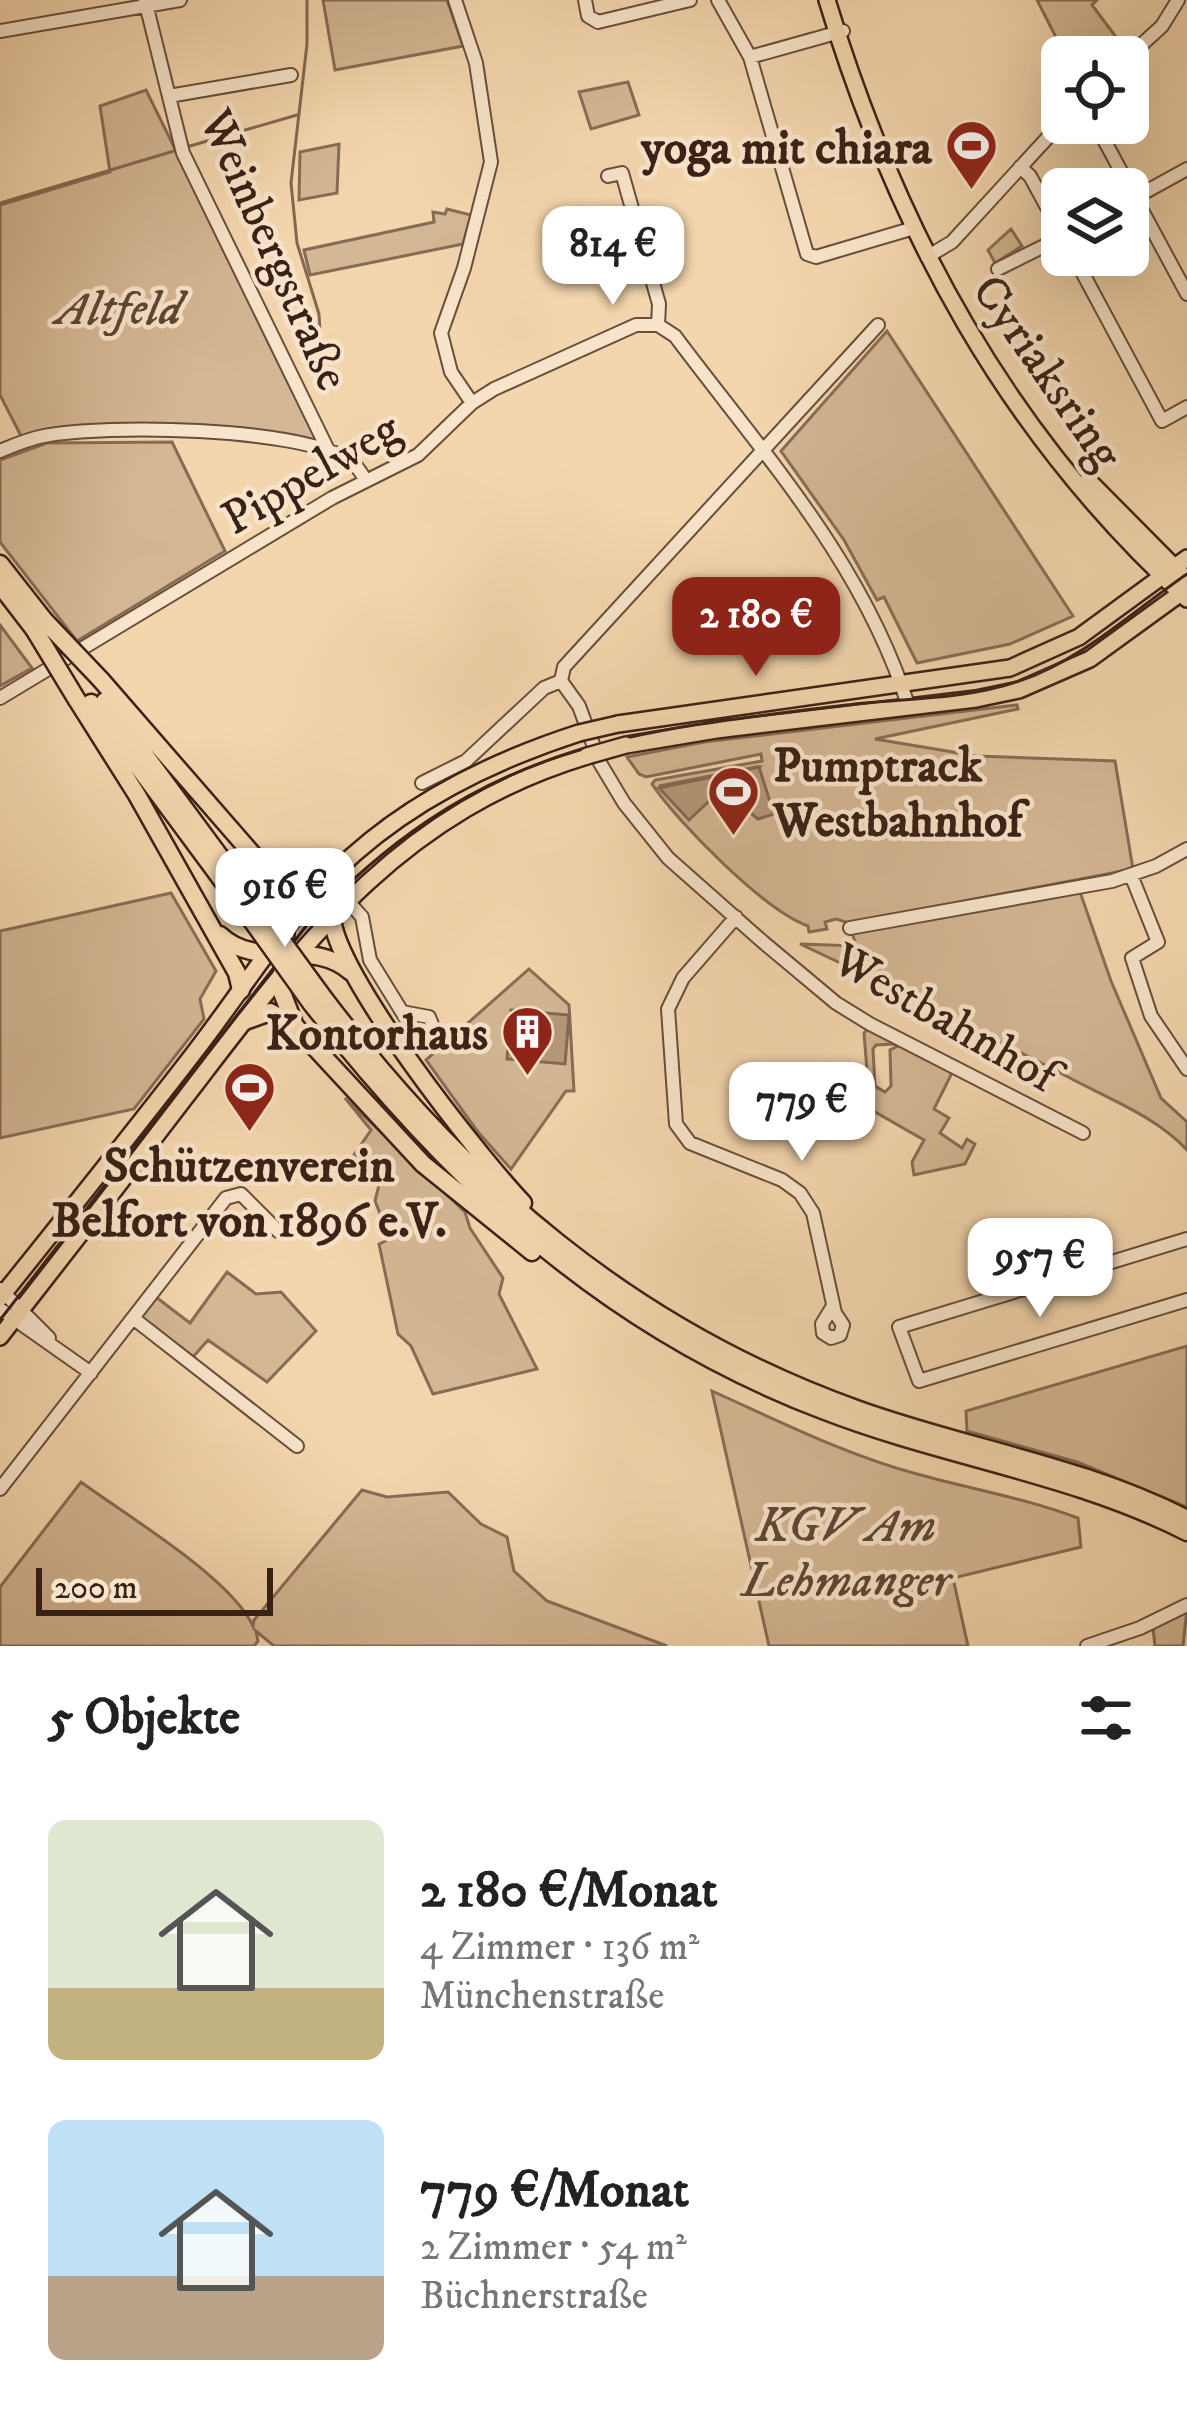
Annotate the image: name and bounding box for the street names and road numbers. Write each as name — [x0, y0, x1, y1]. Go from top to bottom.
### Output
street label: Weinbergstraße — [184, 100, 362, 400]
street label: Cyriaksring — [958, 264, 1136, 482]
street label: Pippelweg — [212, 399, 412, 550]
street label: Westbahnhof — [821, 930, 1073, 1110]

